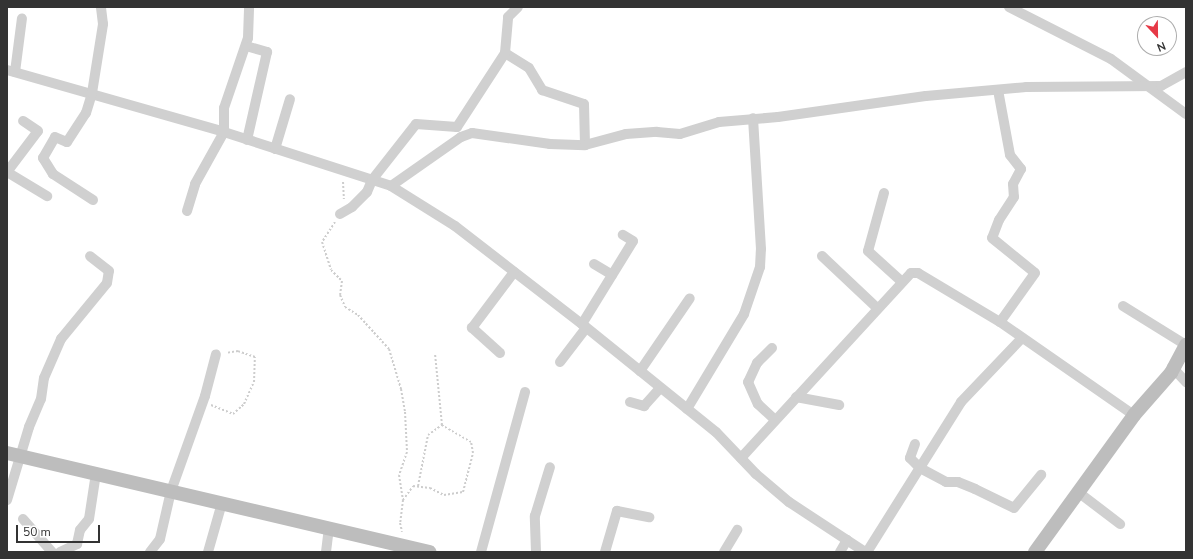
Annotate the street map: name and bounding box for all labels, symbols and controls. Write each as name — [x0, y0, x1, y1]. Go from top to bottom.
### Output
north arrow — [1137, 16, 1177, 56]
text: N — [1155, 38, 1168, 55]
scale bar — [18, 517, 102, 543]
text: 50 m — [23, 524, 51, 540]

